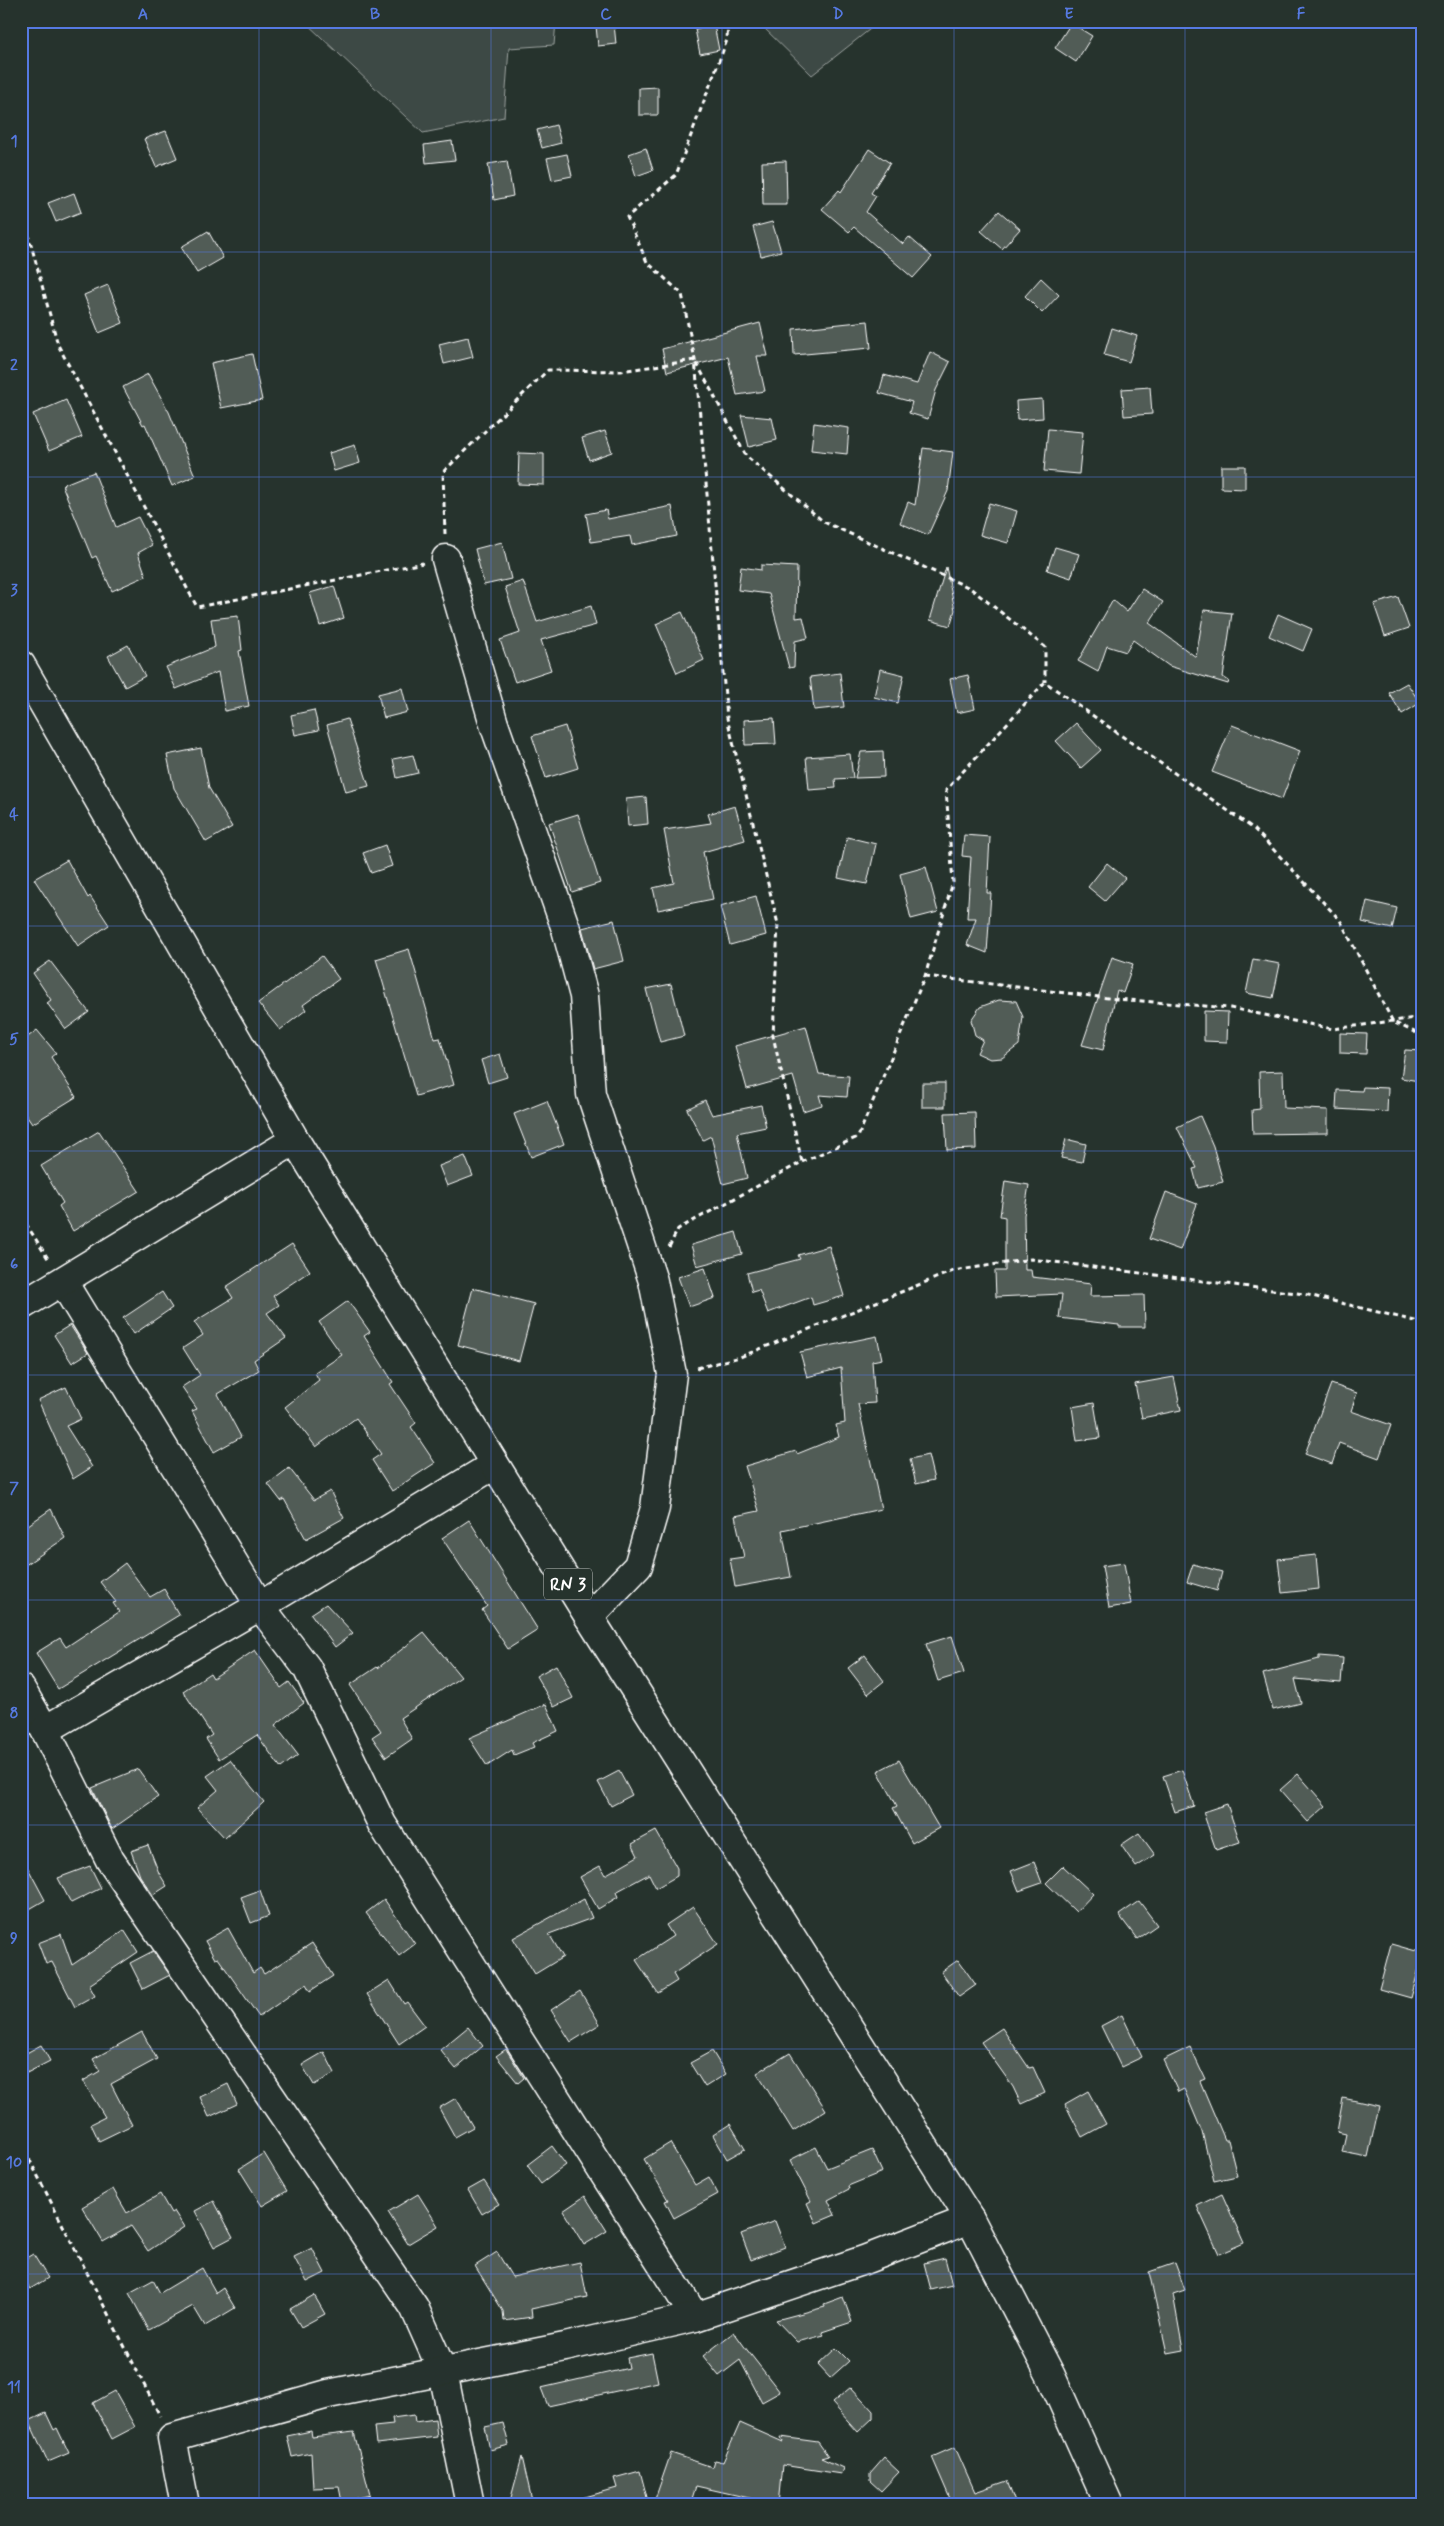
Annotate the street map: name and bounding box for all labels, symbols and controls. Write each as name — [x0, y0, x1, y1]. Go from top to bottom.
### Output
text: A — [138, 4, 148, 25]
text: B — [370, 4, 380, 25]
text: C — [600, 4, 612, 25]
text: D — [832, 4, 844, 25]
text: E — [1064, 4, 1074, 25]
text: F — [1297, 4, 1306, 25]
text: 1 — [10, 131, 18, 152]
text: 2 — [10, 355, 18, 376]
text: 3 — [10, 580, 18, 601]
text: 4 — [9, 804, 19, 825]
text: 5 — [9, 1029, 19, 1050]
text: 6 — [10, 1254, 18, 1275]
text: 7 — [9, 1478, 19, 1499]
road number: RN 3 — [544, 1568, 592, 1600]
text: 8 — [9, 1703, 19, 1724]
text: 9 — [10, 1928, 18, 1949]
text: 10 — [6, 2152, 22, 2173]
text: 11 — [7, 2377, 21, 2398]

